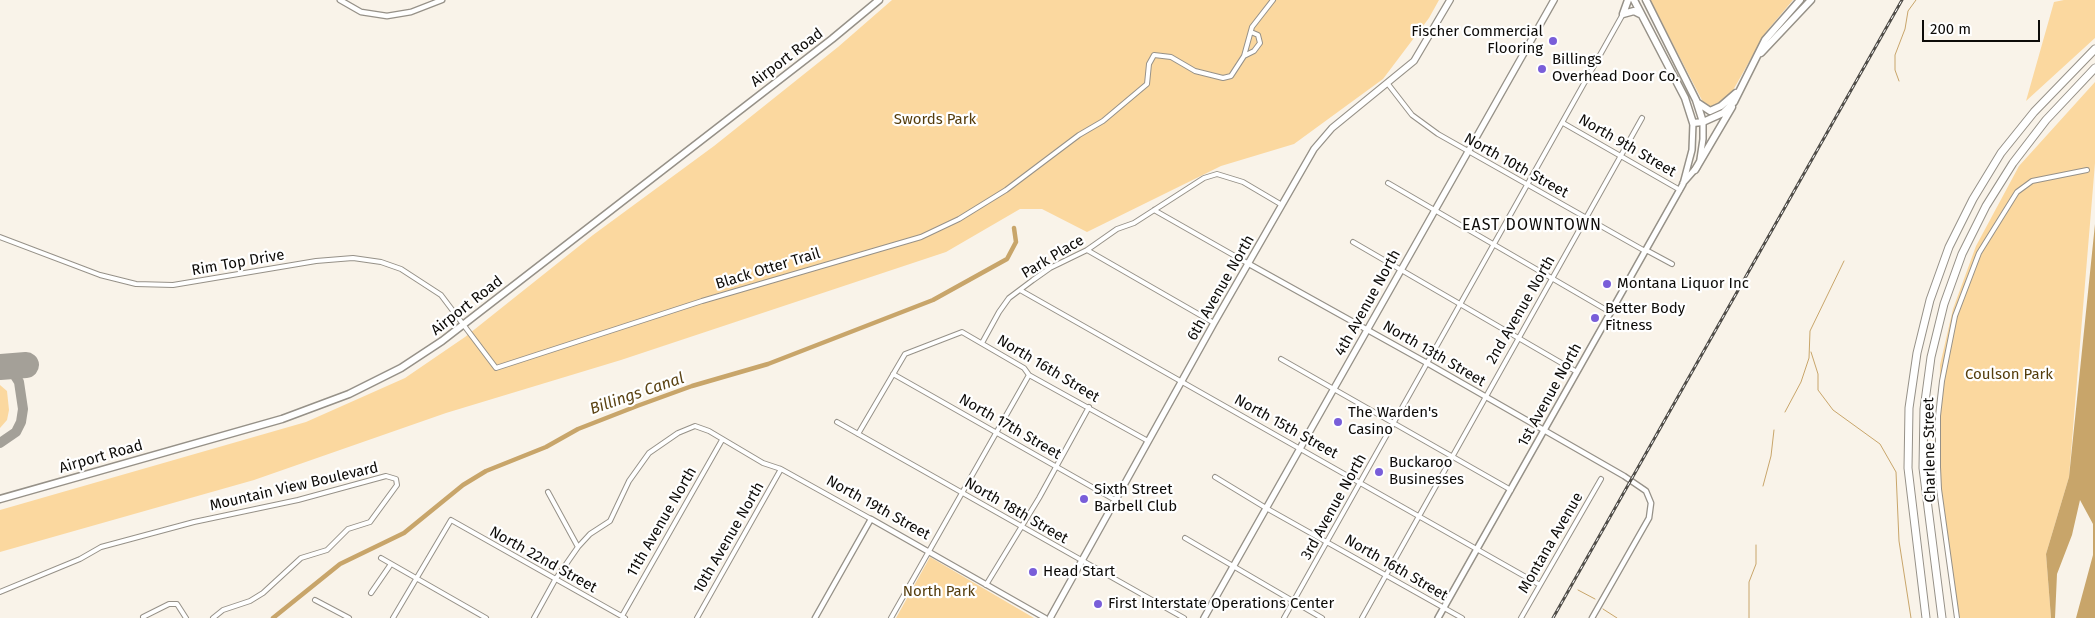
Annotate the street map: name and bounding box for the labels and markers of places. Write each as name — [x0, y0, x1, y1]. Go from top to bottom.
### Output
place label: Fischer Commercial Flooring — [1411, 23, 1543, 58]
marker: Fischer Commercial Flooring — [1547, 35, 1559, 47]
place label: Billings Overhead Door Co. — [1552, 51, 1679, 86]
marker: Billings Overhead Door Co. — [1536, 63, 1548, 75]
place label: Montana Liquor Inc — [1617, 275, 1749, 293]
marker: Montana Liquor Inc — [1601, 278, 1613, 290]
place label: Better Body Fitness — [1605, 300, 1685, 335]
marker: Better Body Fitness — [1589, 312, 1601, 324]
place label: The Warden's Casino — [1348, 404, 1438, 439]
marker: The Warden's Casino — [1332, 416, 1344, 428]
place label: Buckaroo Businesses — [1389, 454, 1464, 489]
marker: Buckaroo Businesses — [1373, 466, 1385, 478]
place label: Sixth Street Barbell Club — [1094, 481, 1177, 516]
marker: Sixth Street Barbell Club — [1078, 493, 1090, 505]
place label: Head Start — [1043, 563, 1115, 581]
marker: Head Start — [1027, 566, 1039, 578]
place label: First Interstate Operations Center — [1108, 595, 1334, 613]
marker: First Interstate Operations Center — [1092, 598, 1104, 610]

